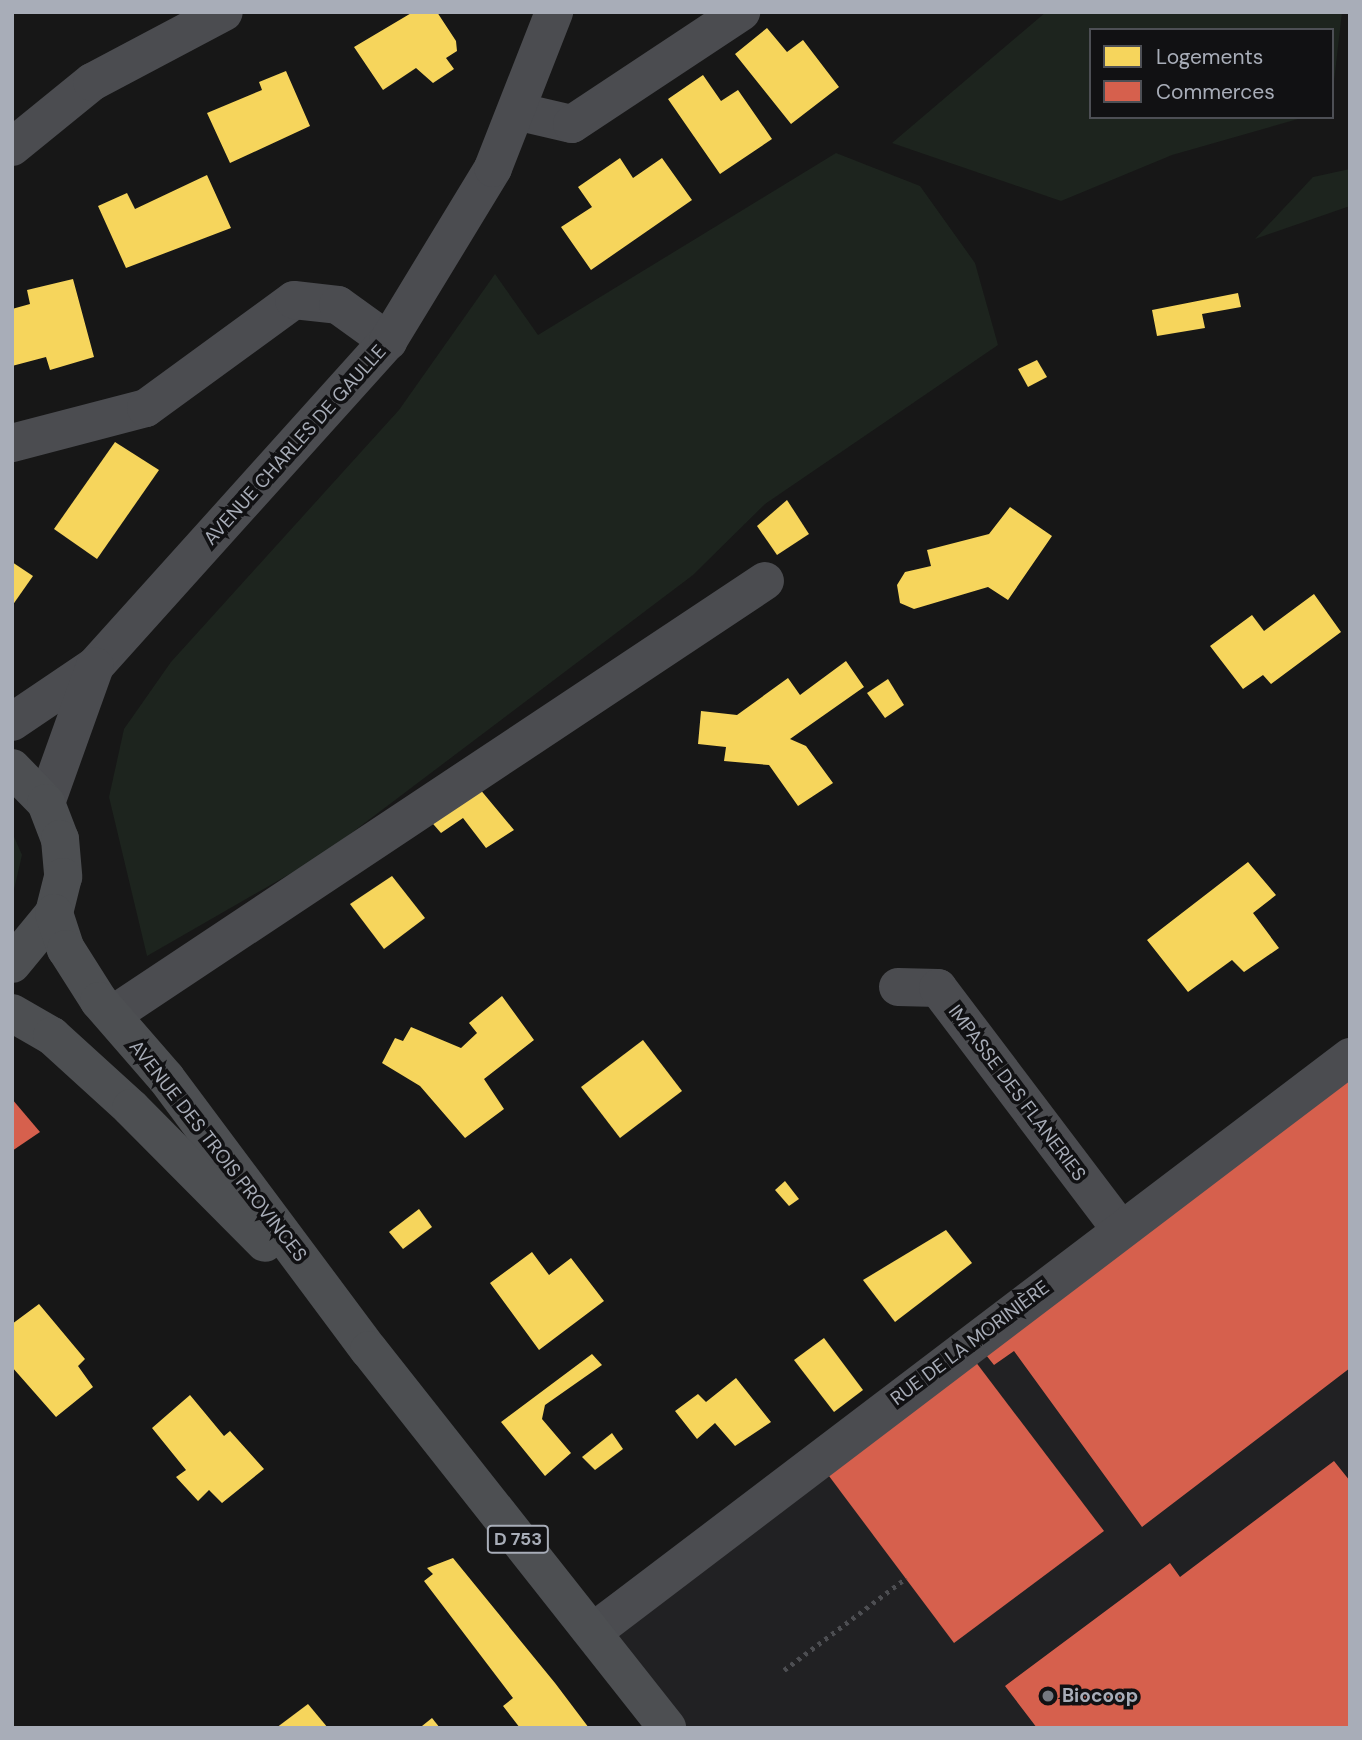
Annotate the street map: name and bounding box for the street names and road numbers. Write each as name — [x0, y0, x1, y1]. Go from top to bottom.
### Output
street label: AVENUE CHARLES DE GAULLE — [199, 340, 391, 550]
street label: IMPASSE DES FLANERIES — [943, 1001, 1091, 1185]
street label: AVENUE DES TROIS PROVINCES — [124, 1036, 312, 1266]
street label: RUE DE LA MORINIÈRE — [886, 1276, 1054, 1410]
road number: D 753 — [486, 1524, 550, 1554]

